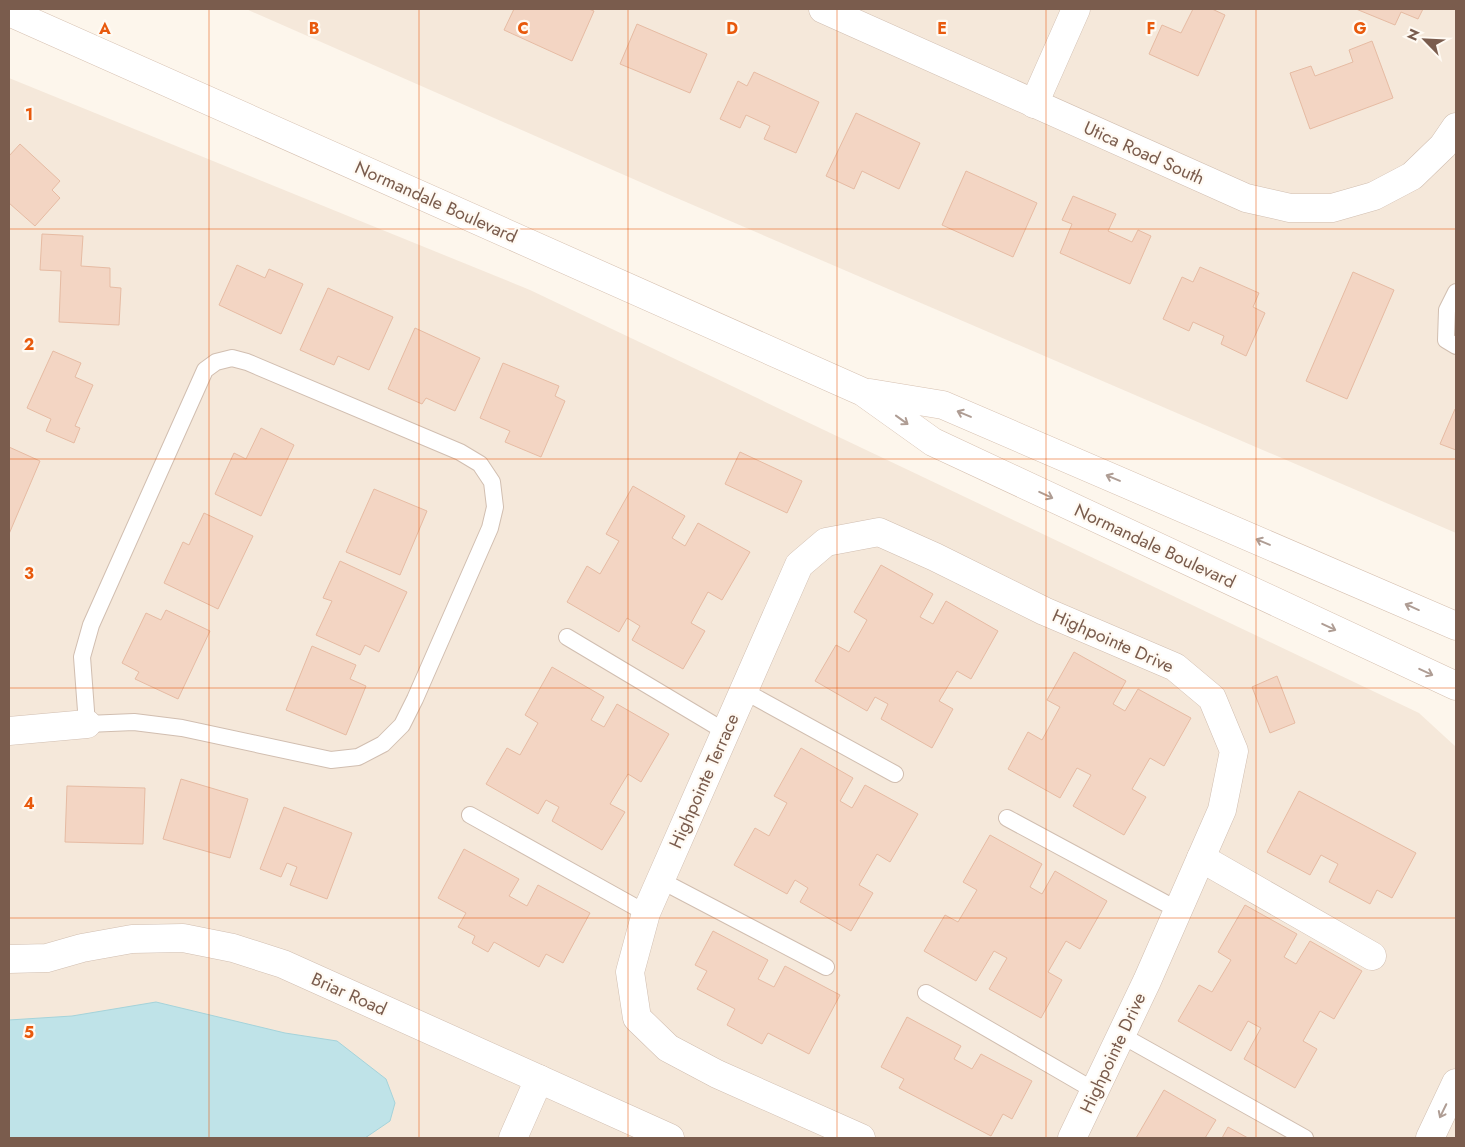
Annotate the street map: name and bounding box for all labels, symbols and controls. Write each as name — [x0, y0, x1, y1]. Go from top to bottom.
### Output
north arrow — [1400, 15, 1450, 65]
text: A — [98, 17, 111, 40]
text: B — [309, 17, 319, 40]
text: C — [517, 17, 529, 40]
text: D — [726, 17, 738, 40]
text: E — [937, 17, 947, 40]
text: F — [1147, 17, 1155, 40]
text: G — [1353, 17, 1367, 40]
text: N — [1402, 26, 1425, 44]
text: 1 — [25, 103, 33, 126]
street label: Utica Road South — [1079, 115, 1209, 191]
street label: Normandale Boulevard — [351, 154, 521, 250]
text: 2 — [24, 333, 34, 356]
one-way arrow — [957, 408, 972, 418]
one-way arrow — [895, 415, 909, 425]
one-way arrow — [1106, 472, 1121, 482]
one-way arrow — [1038, 491, 1053, 500]
street label: Normandale Boulevard — [1070, 497, 1240, 595]
one-way arrow — [1256, 536, 1271, 546]
text: 3 — [24, 562, 34, 585]
one-way arrow — [1405, 601, 1420, 611]
street label: Highpointe Drive — [1048, 603, 1178, 679]
one-way arrow — [1321, 623, 1336, 632]
one-way arrow — [1418, 667, 1433, 677]
street label: Highpointe Terrace — [663, 709, 745, 853]
text: 4 — [23, 792, 35, 815]
street label: Briar Road — [307, 966, 391, 1022]
street label: Highpointe Drive — [1074, 988, 1152, 1118]
text: 5 — [24, 1021, 34, 1044]
one-way arrow — [1438, 1103, 1447, 1118]

